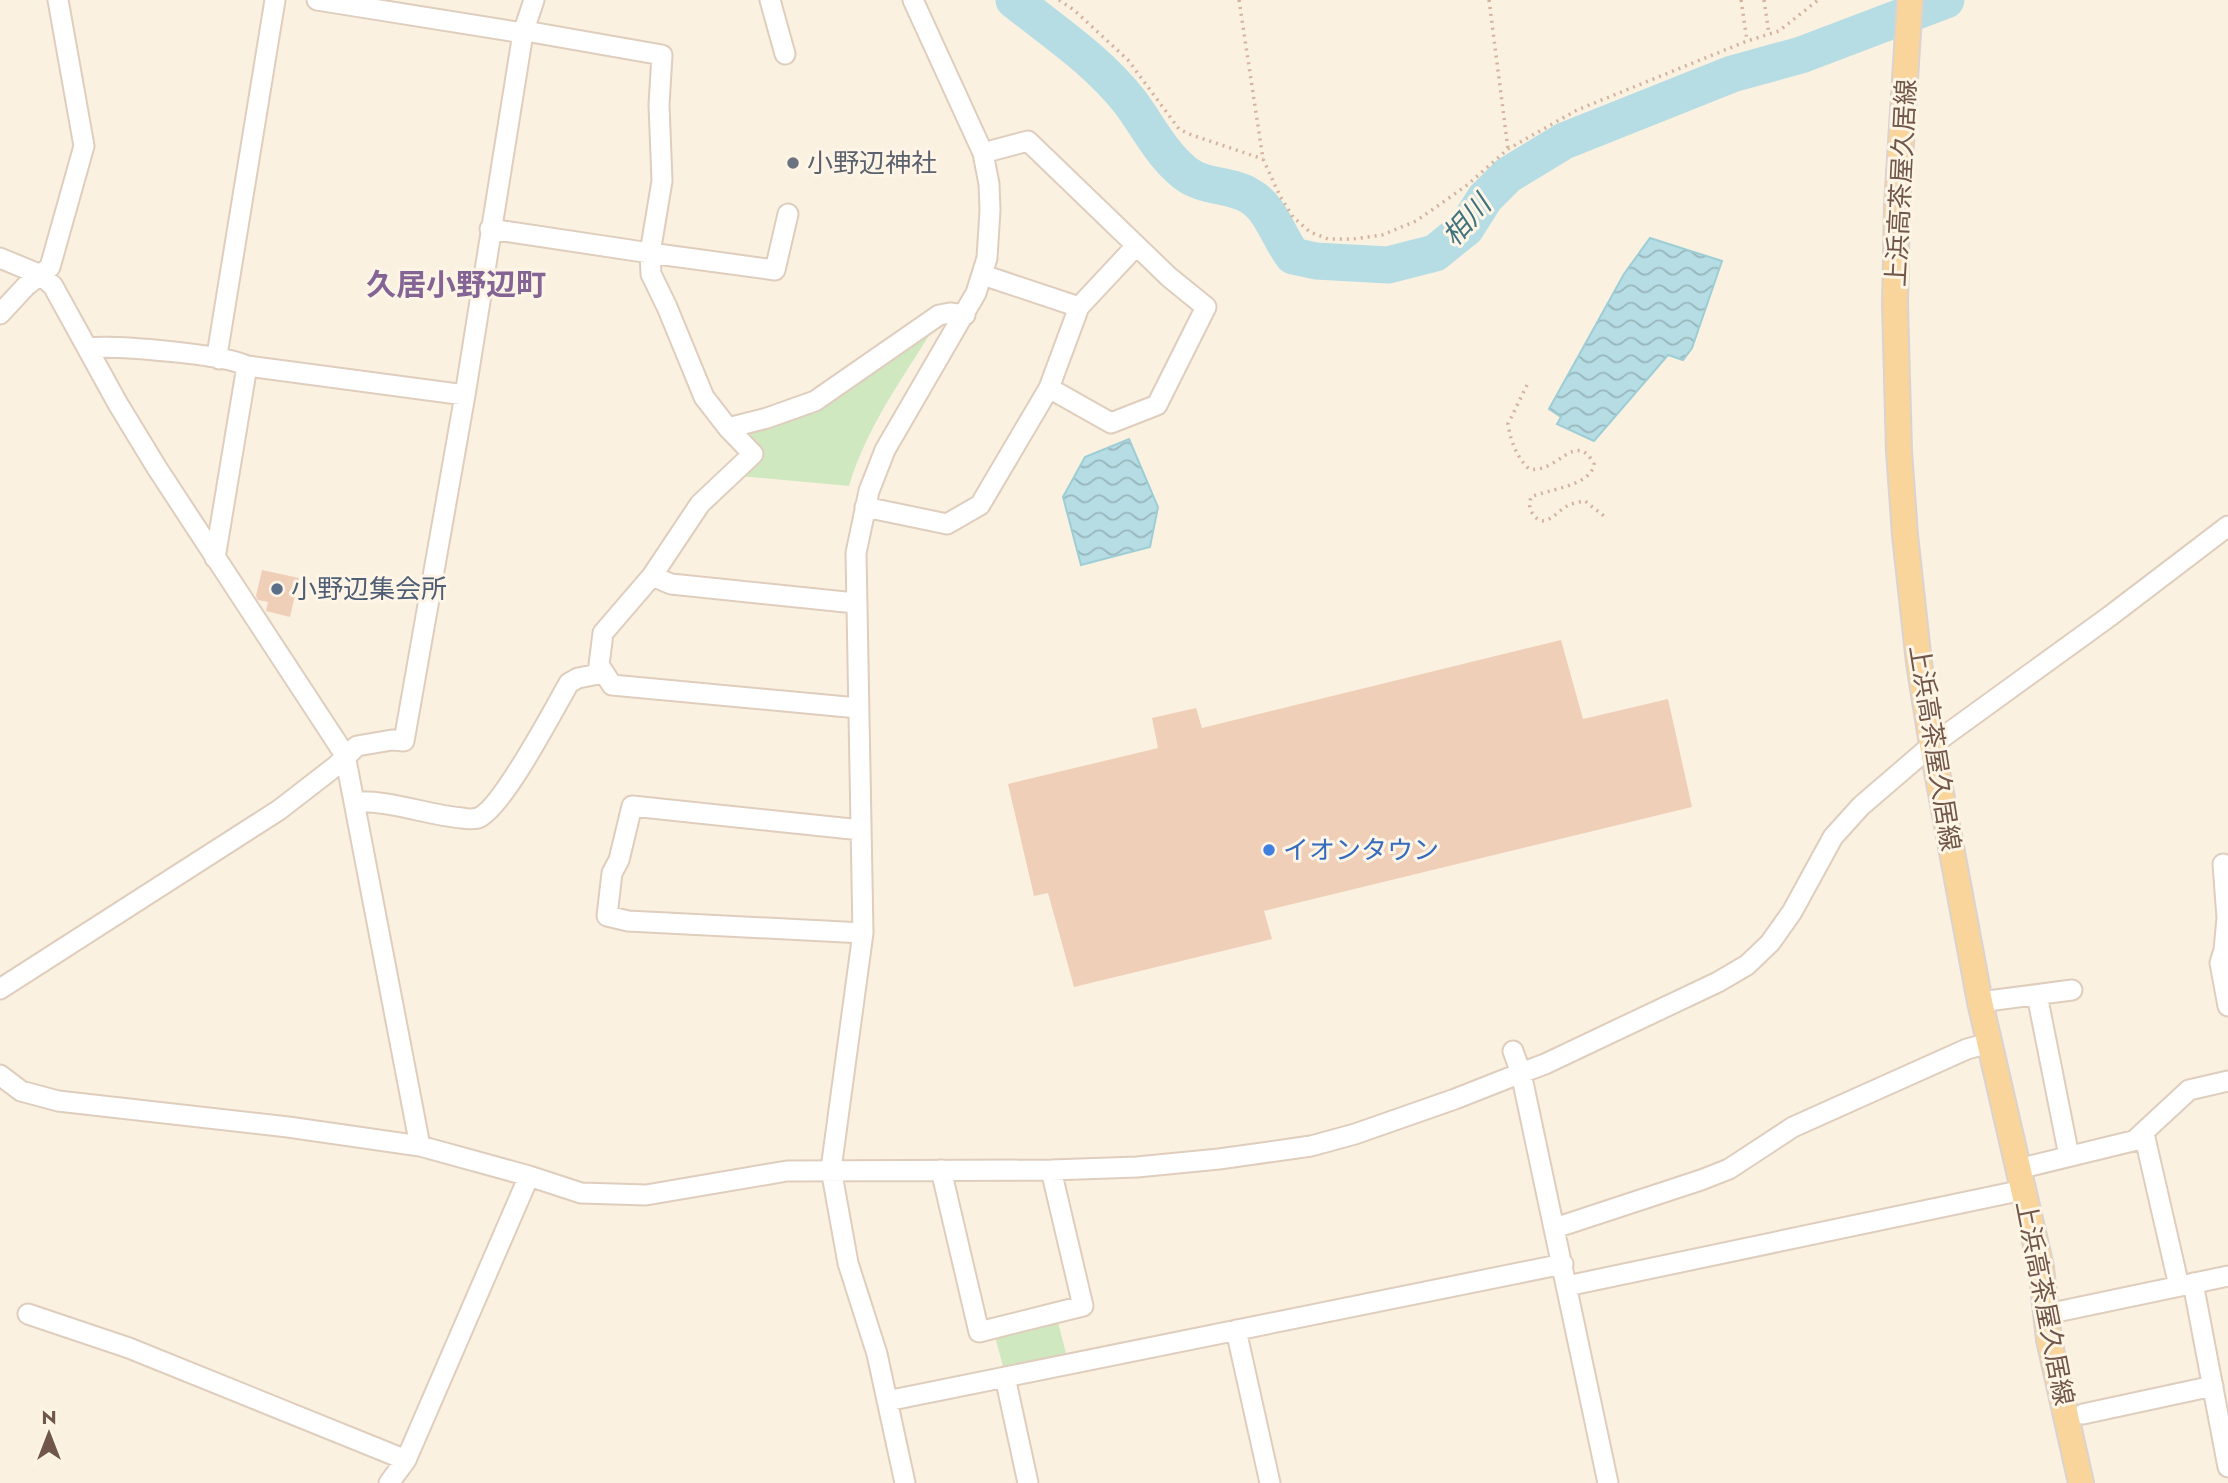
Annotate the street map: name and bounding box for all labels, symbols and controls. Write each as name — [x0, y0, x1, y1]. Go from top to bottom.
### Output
street label: 上浜高茶屋久居線 — [1877, 78, 1925, 288]
place label: 小野辺神社 — [807, 144, 937, 182]
marker: 小野辺神社 — [785, 155, 801, 171]
water label: 相川 — [1432, 184, 1502, 255]
district label: 久居小野辺町 — [366, 263, 546, 306]
place label: 小野辺集会所 — [291, 570, 447, 608]
marker: 小野辺集会所 — [269, 581, 285, 597]
street label: 上浜高茶屋久居線 — [1900, 642, 1970, 854]
place label: イオンタウン — [1283, 831, 1439, 869]
marker: イオンタウン — [1261, 842, 1277, 858]
street label: 上浜高茶屋久居線 — [2007, 1197, 2083, 1409]
north arrow — [14, 1399, 84, 1469]
text: N — [41, 1404, 57, 1431]

